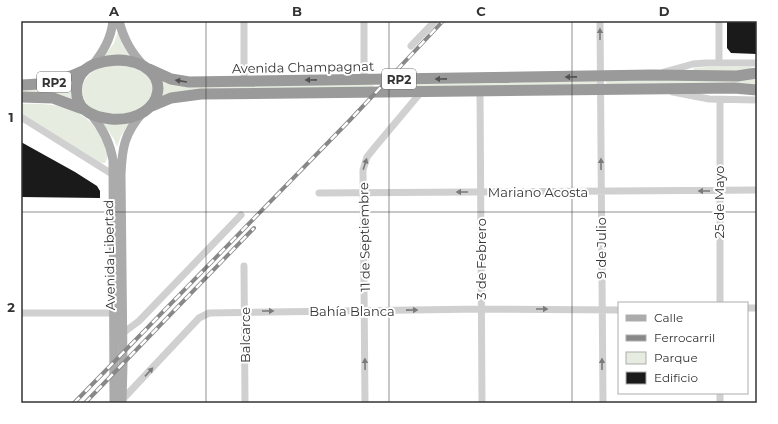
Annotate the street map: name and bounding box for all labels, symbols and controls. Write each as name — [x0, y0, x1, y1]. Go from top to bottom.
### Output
text: A — [108, 3, 120, 19]
text: B — [292, 3, 302, 19]
text: C — [476, 3, 486, 19]
text: D — [659, 3, 670, 19]
one-way arrow — [597, 27, 603, 40]
street label: Avenida Champagnat — [232, 58, 374, 76]
road number: RP2 — [382, 69, 416, 89]
road number: RP2 — [37, 72, 71, 92]
one-way arrow — [564, 74, 577, 80]
one-way arrow — [435, 75, 447, 82]
one-way arrow — [305, 77, 317, 84]
one-way arrow — [175, 78, 187, 84]
text: 1 — [8, 109, 14, 125]
one-way arrow — [598, 157, 604, 170]
one-way arrow — [362, 158, 368, 170]
street label: 25 de Mayo — [711, 165, 727, 239]
street label: 11 de Septiembre — [355, 182, 373, 292]
street label: Mariano Acosta — [488, 184, 588, 200]
one-way arrow — [697, 188, 710, 194]
one-way arrow — [455, 189, 468, 195]
street label: Avenida Libertad — [100, 200, 118, 310]
street label: 9 de Julio — [593, 217, 609, 279]
street label: 3 de Febrero — [473, 218, 489, 300]
text: 2 — [7, 299, 15, 315]
legend — [618, 302, 748, 394]
street label: Bahía Blanca — [309, 303, 395, 319]
one-way arrow — [536, 306, 549, 312]
street label: Balcarce — [237, 307, 253, 363]
one-way arrow — [406, 307, 419, 313]
one-way arrow — [262, 308, 275, 314]
text: Calle — [654, 310, 683, 325]
text: Ferrocarril — [654, 330, 715, 345]
text: Parque — [654, 350, 698, 365]
one-way arrow — [362, 357, 368, 370]
one-way arrow — [599, 357, 605, 370]
one-way arrow — [144, 367, 153, 376]
text: Edificio — [654, 370, 698, 385]

